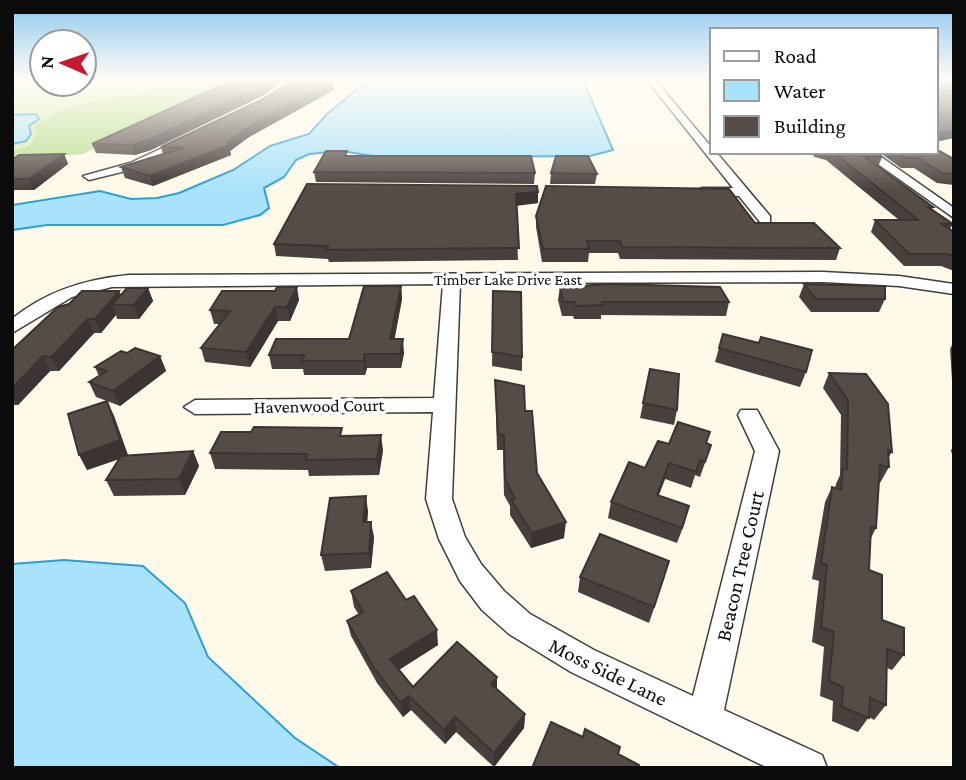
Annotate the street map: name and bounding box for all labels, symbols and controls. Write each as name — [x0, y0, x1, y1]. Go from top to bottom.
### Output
north arrow — [28, 28, 98, 98]
legend — [710, 28, 938, 154]
text: Road — [774, 44, 817, 68]
text: N — [36, 56, 57, 69]
text: Water — [774, 79, 826, 103]
text: Building — [774, 114, 846, 138]
street label: Timber Lake Drive East — [434, 271, 583, 288]
street label: Havenwood Court — [253, 395, 386, 417]
street label: Beacon Tree Court — [711, 487, 769, 644]
street label: Moss Side Lane — [545, 633, 671, 711]

